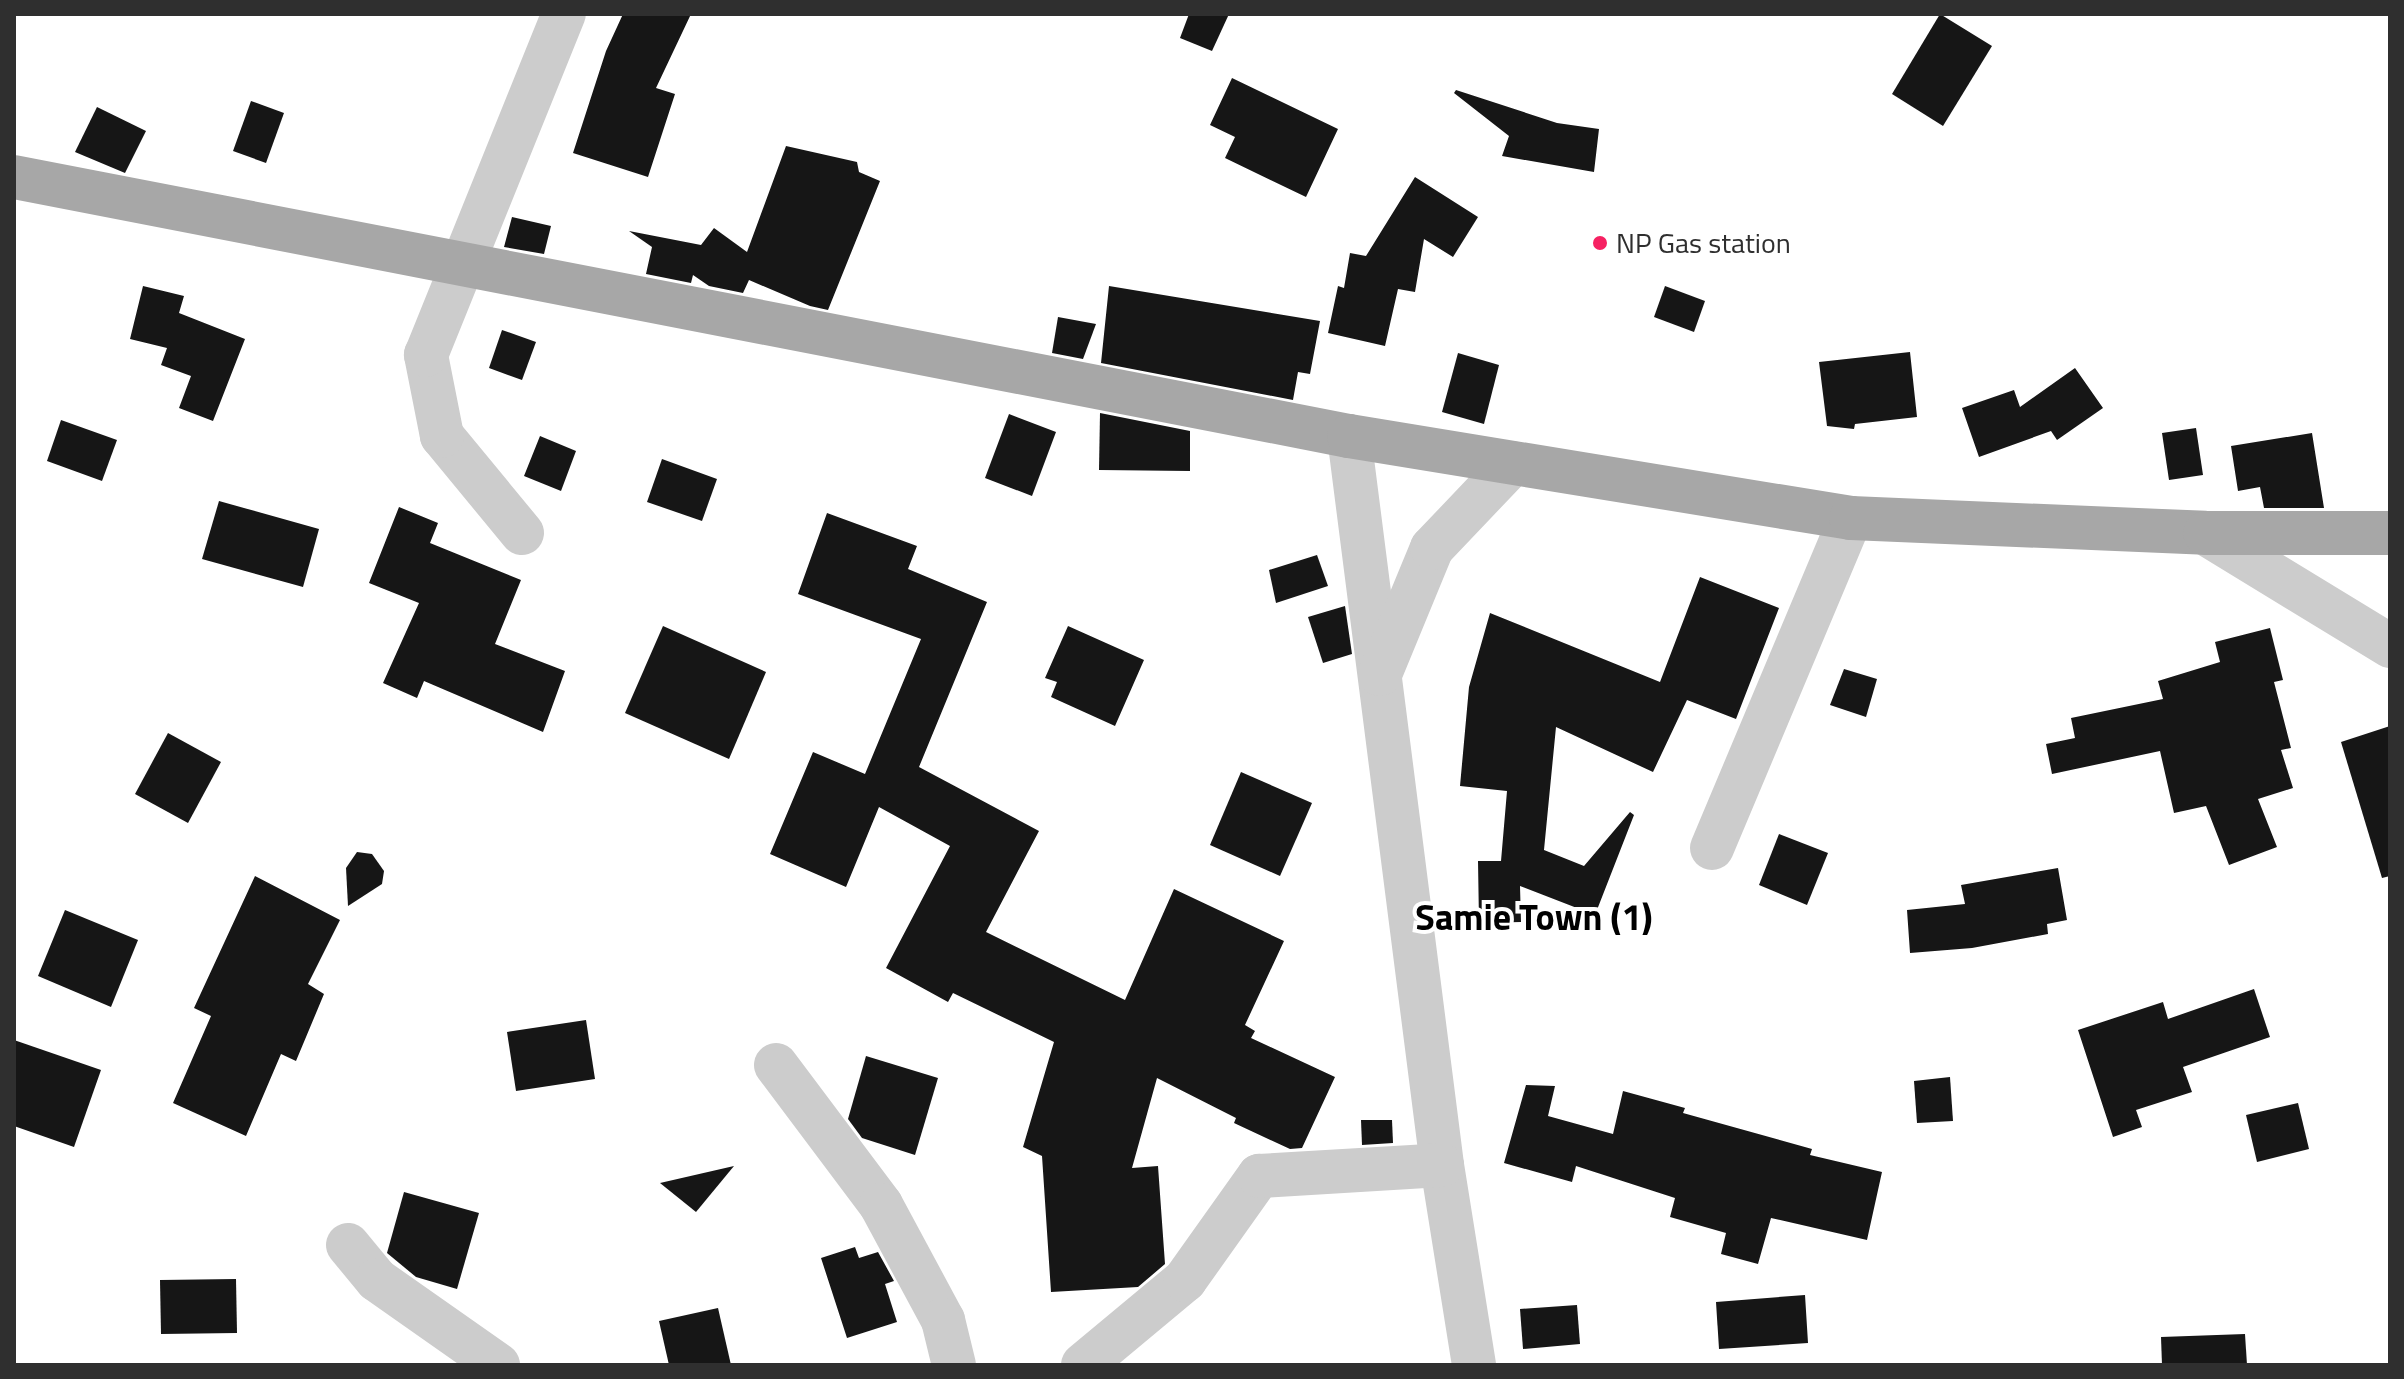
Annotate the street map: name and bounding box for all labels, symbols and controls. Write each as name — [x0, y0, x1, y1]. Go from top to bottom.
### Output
place label: NP Gas station — [1616, 226, 1791, 260]
marker: NP Gas station — [1591, 234, 1609, 252]
district label: Samie Town (1) — [1415, 895, 1653, 939]

